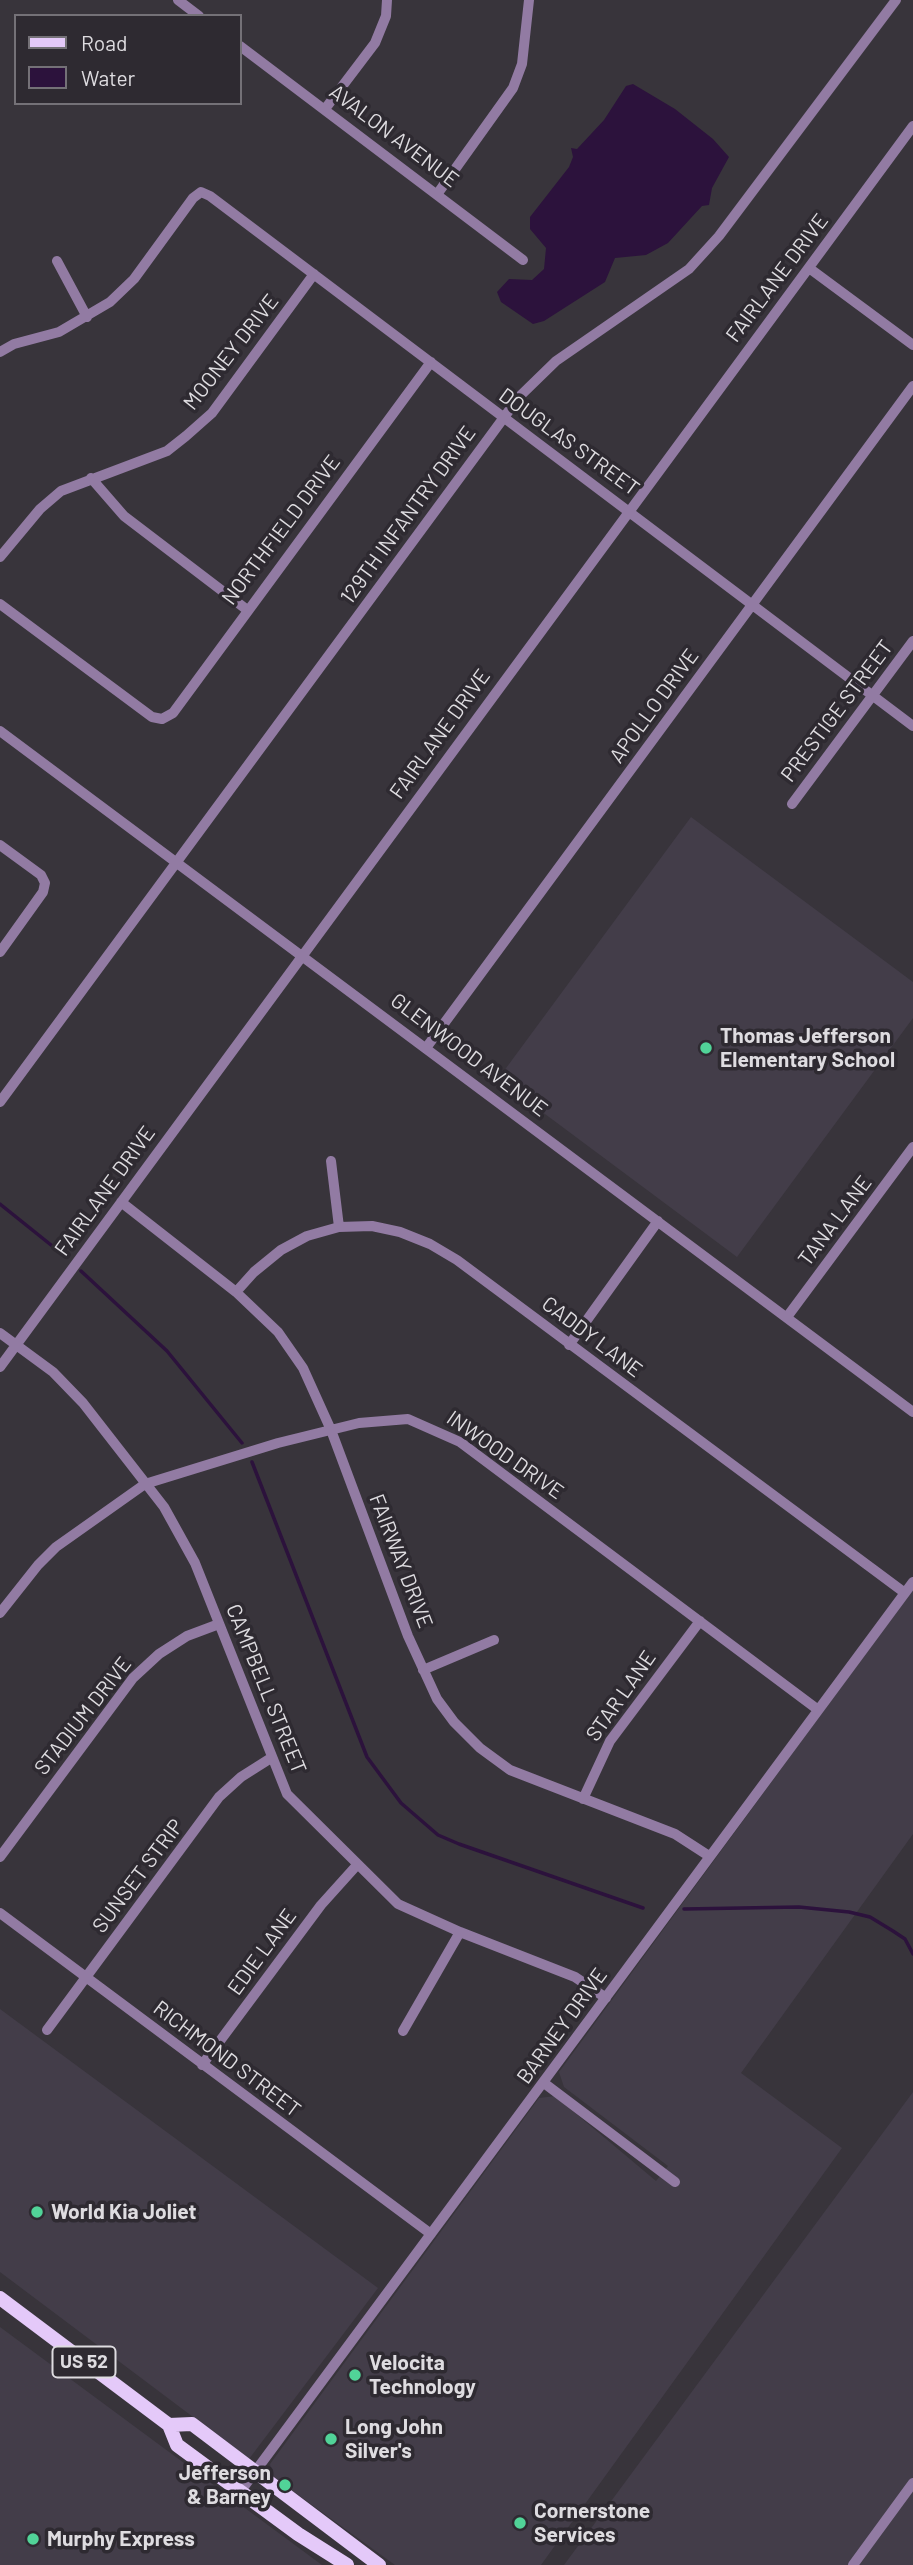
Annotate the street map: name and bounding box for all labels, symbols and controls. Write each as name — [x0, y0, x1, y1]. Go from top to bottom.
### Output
legend — [14, 14, 242, 105]
text: Road — [81, 30, 127, 55]
text: Water — [81, 65, 135, 90]
street label: AVALON AVENUE — [324, 79, 464, 193]
street label: FAIRLANE DRIVE — [720, 209, 834, 347]
street label: MOONEY DRIVE — [178, 289, 284, 415]
street label: DOUGLAS STREET — [494, 383, 644, 501]
street label: 129TH INFANTRY DRIVE — [335, 421, 481, 609]
street label: NORTHFIELD DRIVE — [216, 450, 346, 610]
street label: PRESTIGE STREET — [775, 635, 899, 787]
street label: APOLLO DRIVE — [604, 644, 704, 768]
street label: FAIRLANE DRIVE — [384, 664, 496, 804]
street label: GLENWOOD AVENUE — [386, 988, 552, 1122]
place label: Thomas Jefferson Elementary School — [720, 1023, 895, 1073]
marker: Thomas Jefferson Elementary School — [698, 1040, 714, 1056]
street label: FAIRLANE DRIVE — [49, 1121, 161, 1261]
street label: TANA LANE — [793, 1171, 877, 1271]
street label: CADDY LANE — [537, 1291, 647, 1383]
street label: INWOOD DRIVE — [442, 1405, 568, 1505]
street label: FAIRWAY DRIVE — [364, 1490, 438, 1632]
street label: CAMPBELL STREET — [220, 1600, 312, 1778]
street label: STAR LANE — [581, 1646, 661, 1746]
street label: STADIUM DRIVE — [29, 1652, 137, 1780]
street label: SUNSET STRIP — [87, 1814, 189, 1938]
street label: EDIE LANE — [222, 1904, 302, 2000]
street label: BARNEY DRIVE — [512, 1963, 612, 2089]
street label: RICHMOND STREET — [148, 1995, 306, 2123]
place label: World Kia Joliet — [51, 2199, 196, 2225]
marker: World Kia Joliet — [29, 2204, 45, 2220]
road number: US 52 — [52, 2346, 116, 2378]
place label: Velocita Technology — [369, 2350, 476, 2400]
marker: Velocita Technology — [347, 2367, 363, 2383]
place label: Long John Silver's — [345, 2414, 443, 2464]
marker: Long John Silver's — [323, 2431, 339, 2447]
place label: Jefferson & Barney — [179, 2460, 271, 2510]
marker: Jefferson & Barney — [277, 2477, 293, 2493]
place label: Cornerstone Services — [534, 2498, 650, 2548]
marker: Cornerstone Services — [512, 2515, 528, 2531]
place label: Murphy Express — [47, 2526, 195, 2552]
marker: Murphy Express — [25, 2531, 41, 2547]

